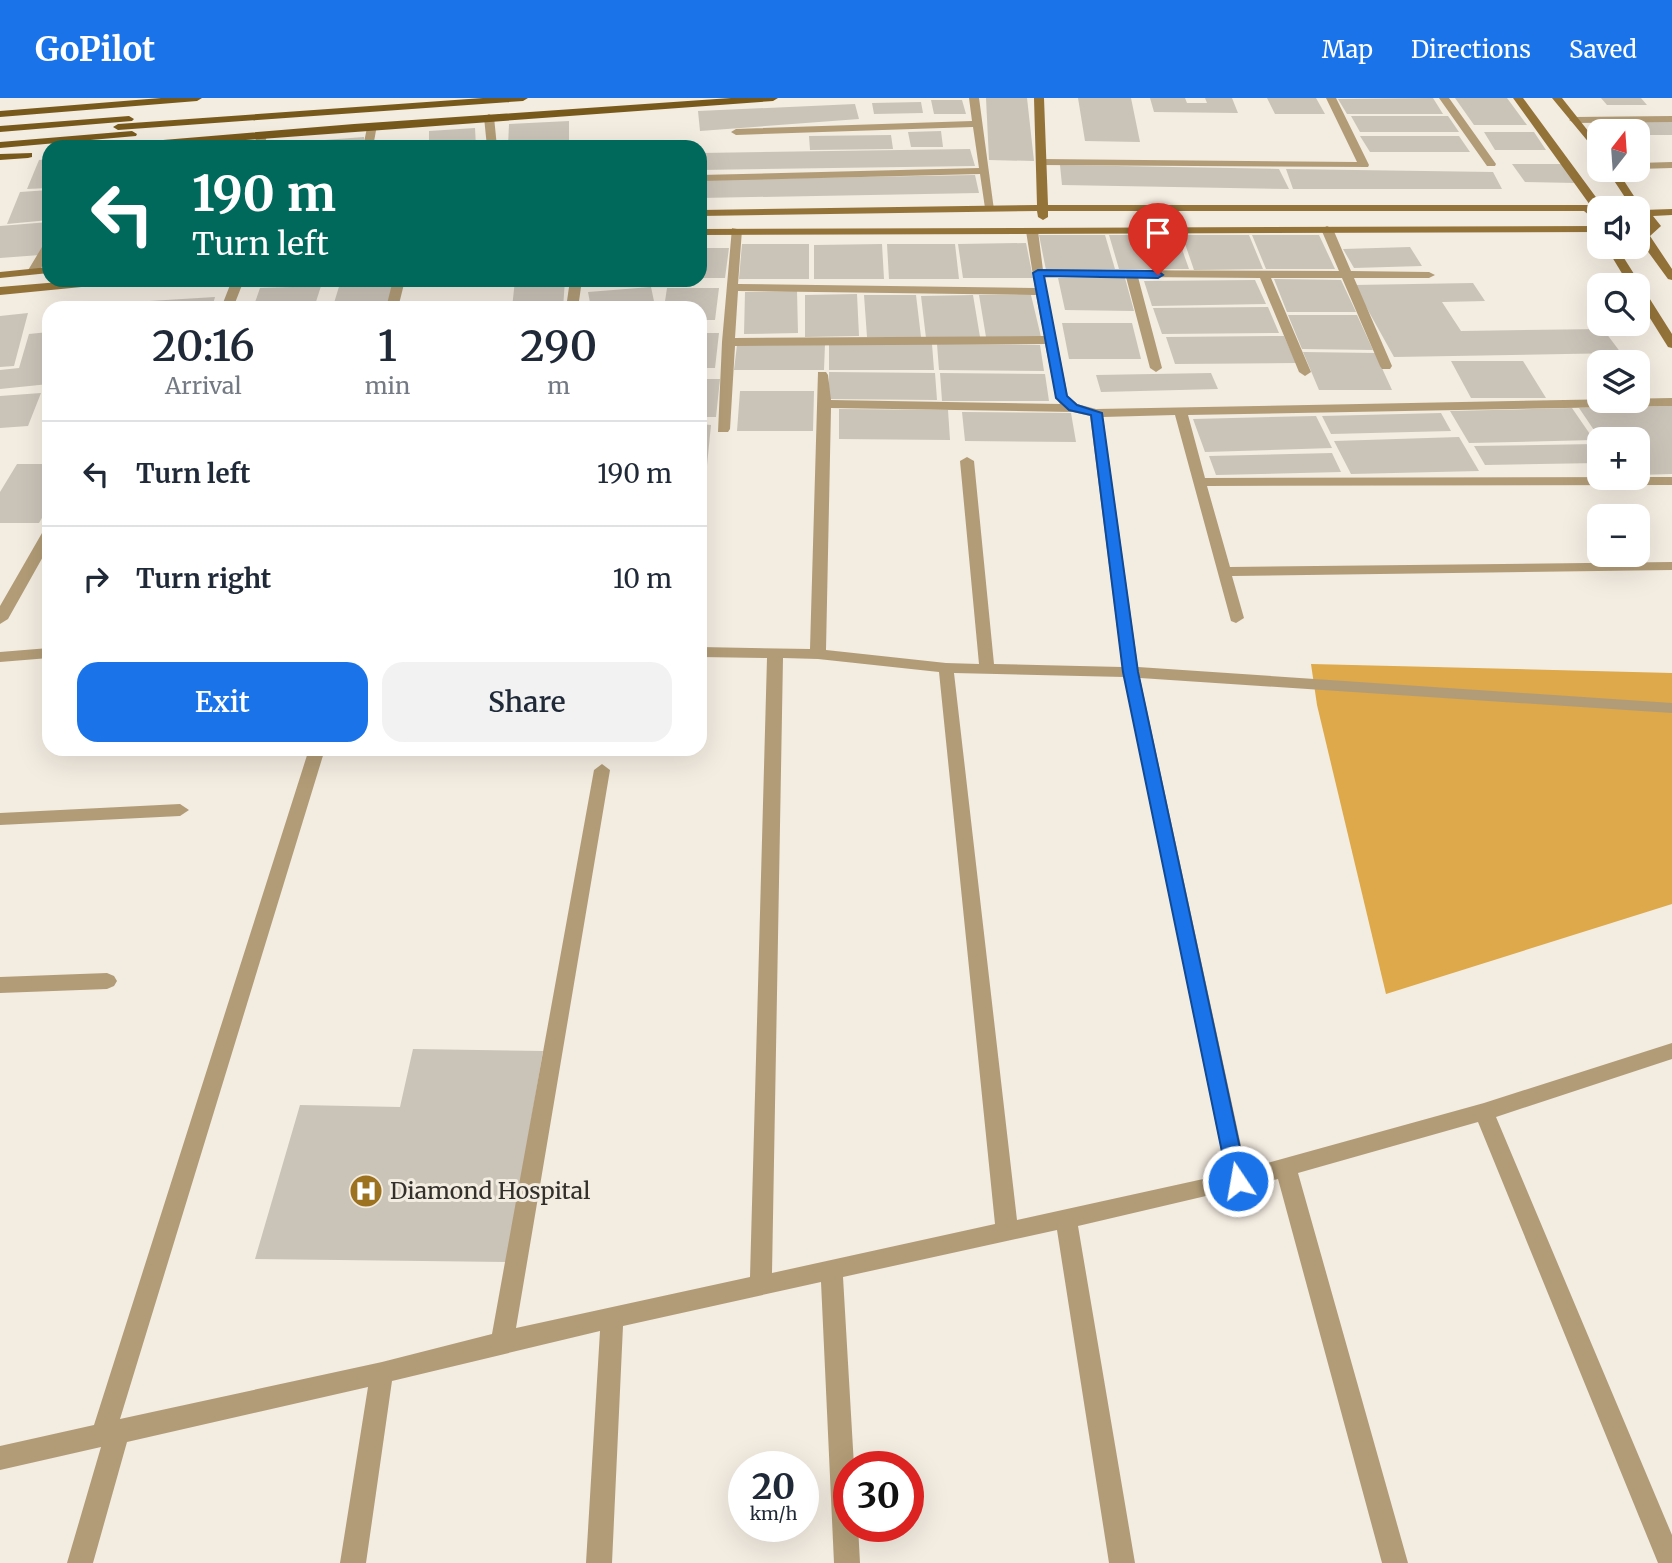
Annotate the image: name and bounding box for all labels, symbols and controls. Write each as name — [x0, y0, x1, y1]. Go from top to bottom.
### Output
text: GoPilot — [35, 29, 155, 70]
text: Map — [1322, 34, 1373, 65]
text: Directions — [1411, 34, 1531, 65]
text: Saved — [1569, 34, 1637, 65]
north arrow — [1587, 119, 1650, 182]
map controls — [1587, 119, 1650, 567]
text: 190 m — [192, 163, 336, 224]
icon: left — [77, 168, 168, 259]
button: sound — [1587, 196, 1650, 259]
pin — [1128, 203, 1188, 275]
icon: arrive — [1139, 214, 1177, 252]
text: Turn left — [192, 224, 329, 264]
button: search — [1587, 273, 1650, 336]
text: 20:16 — [152, 320, 255, 372]
text: 1 — [378, 320, 397, 372]
text: 290 — [520, 320, 597, 372]
button: layers — [1587, 350, 1650, 413]
text: Arrival — [165, 371, 242, 400]
text: min — [365, 371, 410, 400]
text: m — [547, 371, 570, 400]
button: + — [1587, 427, 1650, 490]
icon: left — [77, 455, 115, 493]
text: Turn left — [136, 457, 250, 490]
text: 190 m — [597, 457, 672, 490]
button: − — [1587, 504, 1650, 567]
icon: right — [77, 560, 115, 598]
text: Turn right — [136, 562, 271, 595]
text: 10 m — [613, 562, 672, 595]
button: Exit — [77, 662, 368, 742]
button: Share — [382, 662, 672, 742]
position arrow — [1201, 1144, 1275, 1218]
hospital icon: Diamond Hospital — [347, 1172, 385, 1210]
place label: Diamond Hospital — [390, 1176, 590, 1205]
speed limit sign: 30 — [833, 1451, 924, 1542]
text: 20 — [752, 1465, 795, 1509]
text: km/h — [750, 1502, 797, 1525]

